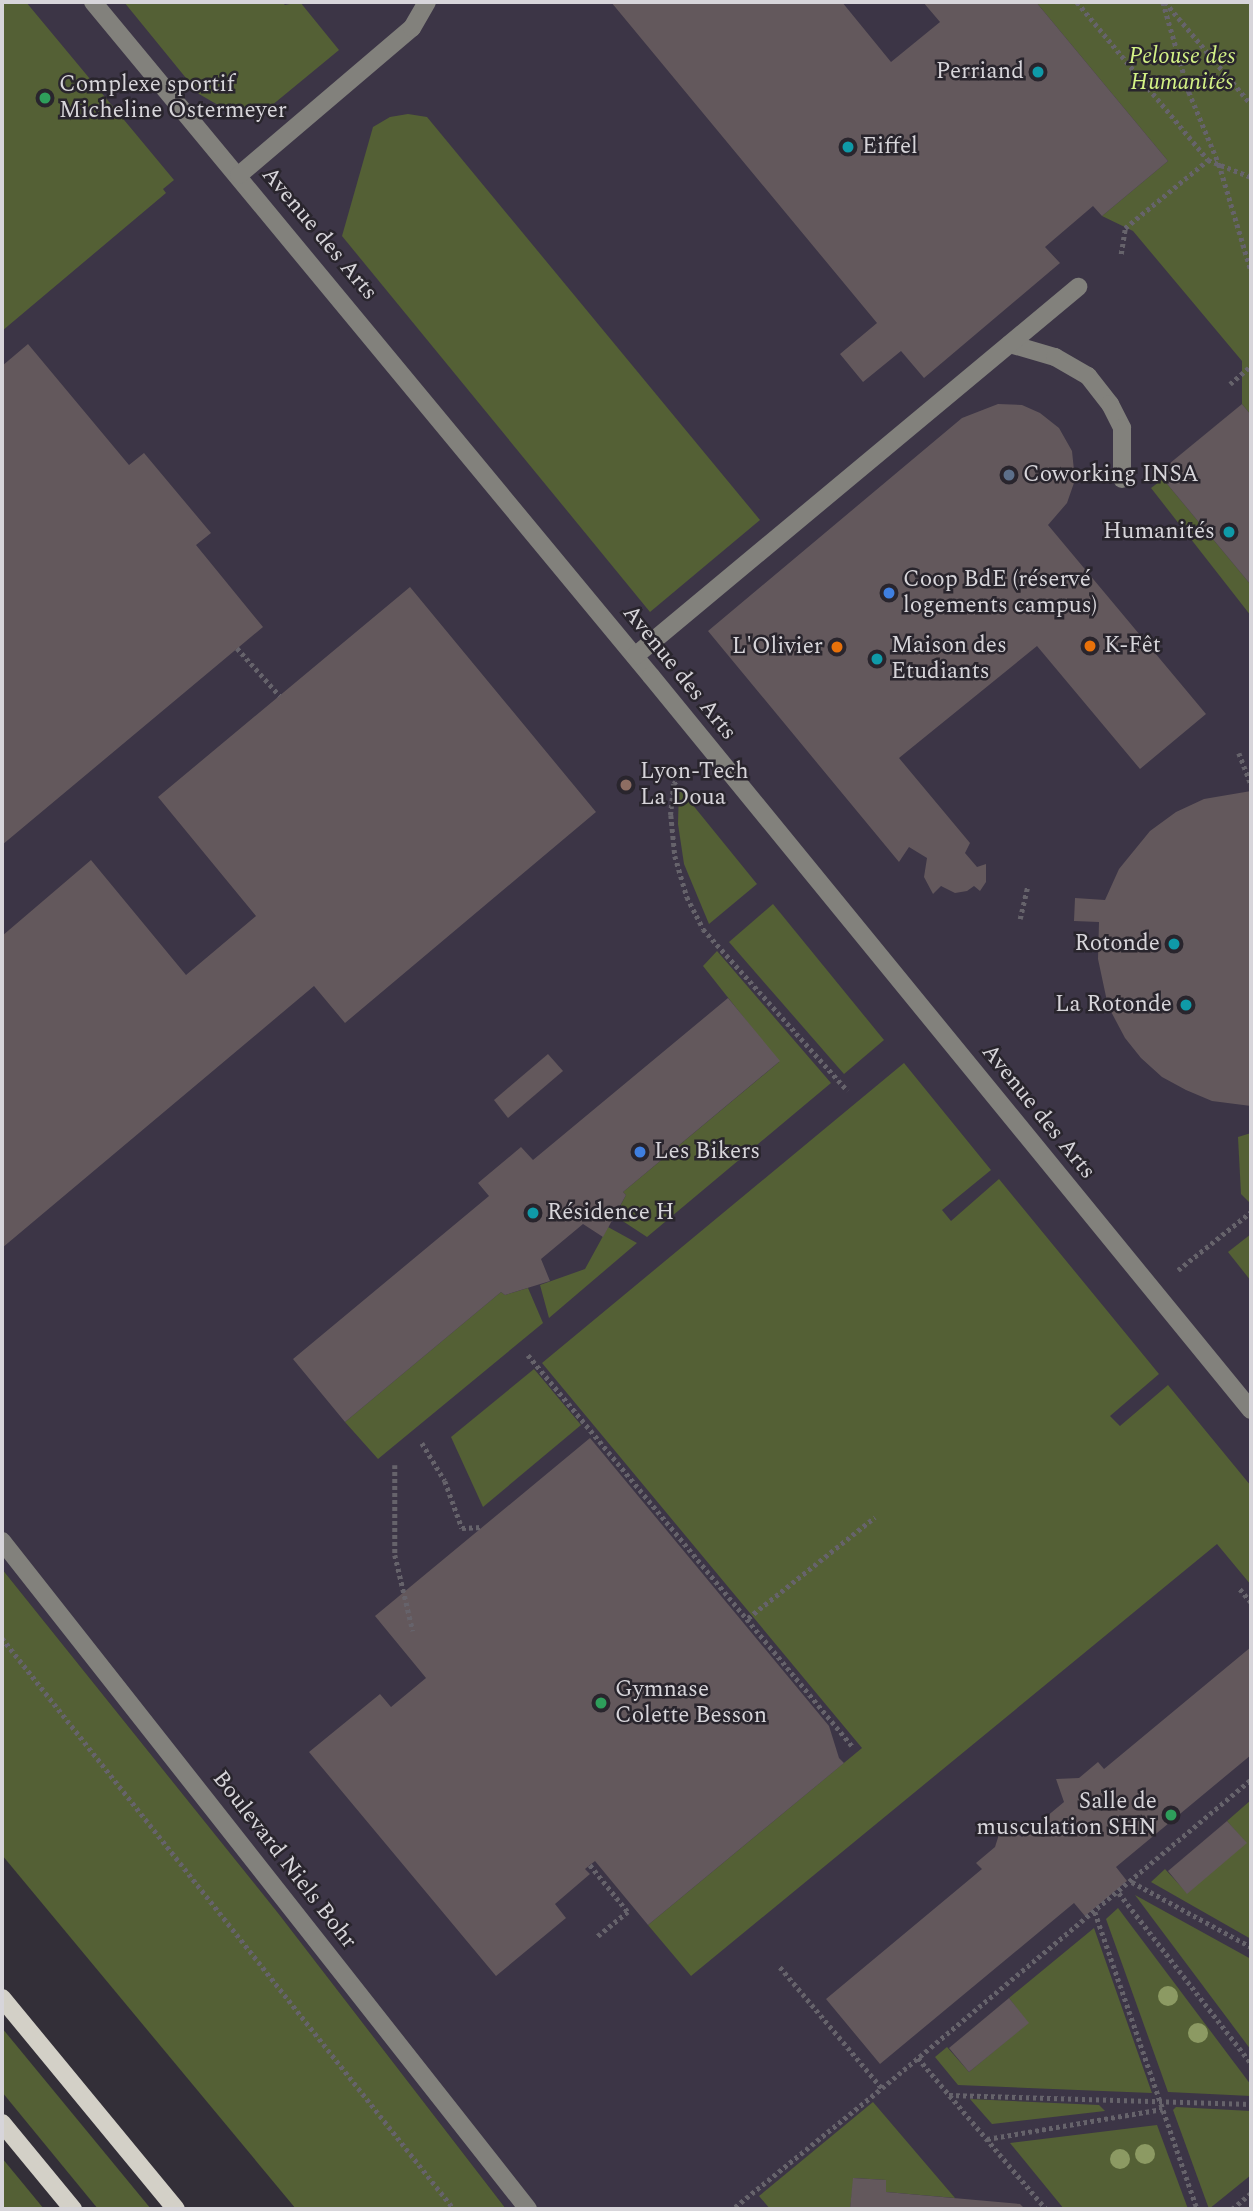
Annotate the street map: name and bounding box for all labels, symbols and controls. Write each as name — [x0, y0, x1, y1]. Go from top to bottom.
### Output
park label: Pelouse des Humanités — [1129, 43, 1235, 97]
place label: Perriand — [936, 58, 1024, 86]
marker: Perriand — [1030, 64, 1046, 80]
place label: Complexe sportif Micheline Ostermeyer — [59, 71, 287, 125]
marker: Complexe sportif Micheline Ostermeyer — [37, 90, 53, 106]
place label: Eiffel — [862, 133, 918, 161]
marker: Eiffel — [840, 139, 856, 155]
street label: Avenue des Arts — [255, 162, 383, 306]
place label: Coworking INSA — [1023, 461, 1199, 489]
marker: Coworking INSA — [1001, 467, 1017, 483]
place label: Humanités — [1103, 518, 1215, 546]
marker: Humanités — [1221, 524, 1237, 540]
place label: Coop BdE (réservé logements campus) — [903, 566, 1097, 620]
marker: Coop BdE (réservé logements campus) — [881, 585, 897, 601]
street label: Avenue des Arts — [616, 600, 742, 746]
place label: Maison des Etudiants — [891, 632, 1007, 686]
place label: K-Fêt — [1104, 632, 1161, 660]
place label: L'Olivier — [732, 633, 823, 661]
marker: K-Fêt — [1082, 638, 1098, 654]
marker: L'Olivier — [829, 639, 845, 655]
marker: Maison des Etudiants — [869, 651, 885, 667]
place label: Lyon-Tech La Doua — [640, 758, 749, 812]
marker: Lyon-Tech La Doua — [618, 777, 634, 793]
place label: Rotonde — [1074, 930, 1160, 958]
marker: Rotonde — [1166, 936, 1182, 952]
place label: La Rotonde — [1055, 991, 1172, 1019]
marker: La Rotonde — [1178, 997, 1194, 1013]
street label: Avenue des Arts — [975, 1039, 1101, 1185]
place label: Les Bikers — [654, 1138, 760, 1166]
marker: Les Bikers — [632, 1144, 648, 1160]
place label: Résidence H — [547, 1199, 674, 1227]
marker: Résidence H — [525, 1205, 541, 1221]
place label: Gymnase Colette Besson — [615, 1676, 767, 1730]
marker: Gymnase Colette Besson — [593, 1695, 609, 1711]
street label: Boulevard Niels Bohr — [206, 1766, 362, 1954]
place label: Salle de musculation SHN — [976, 1788, 1157, 1842]
marker: Salle de musculation SHN — [1163, 1807, 1179, 1823]

